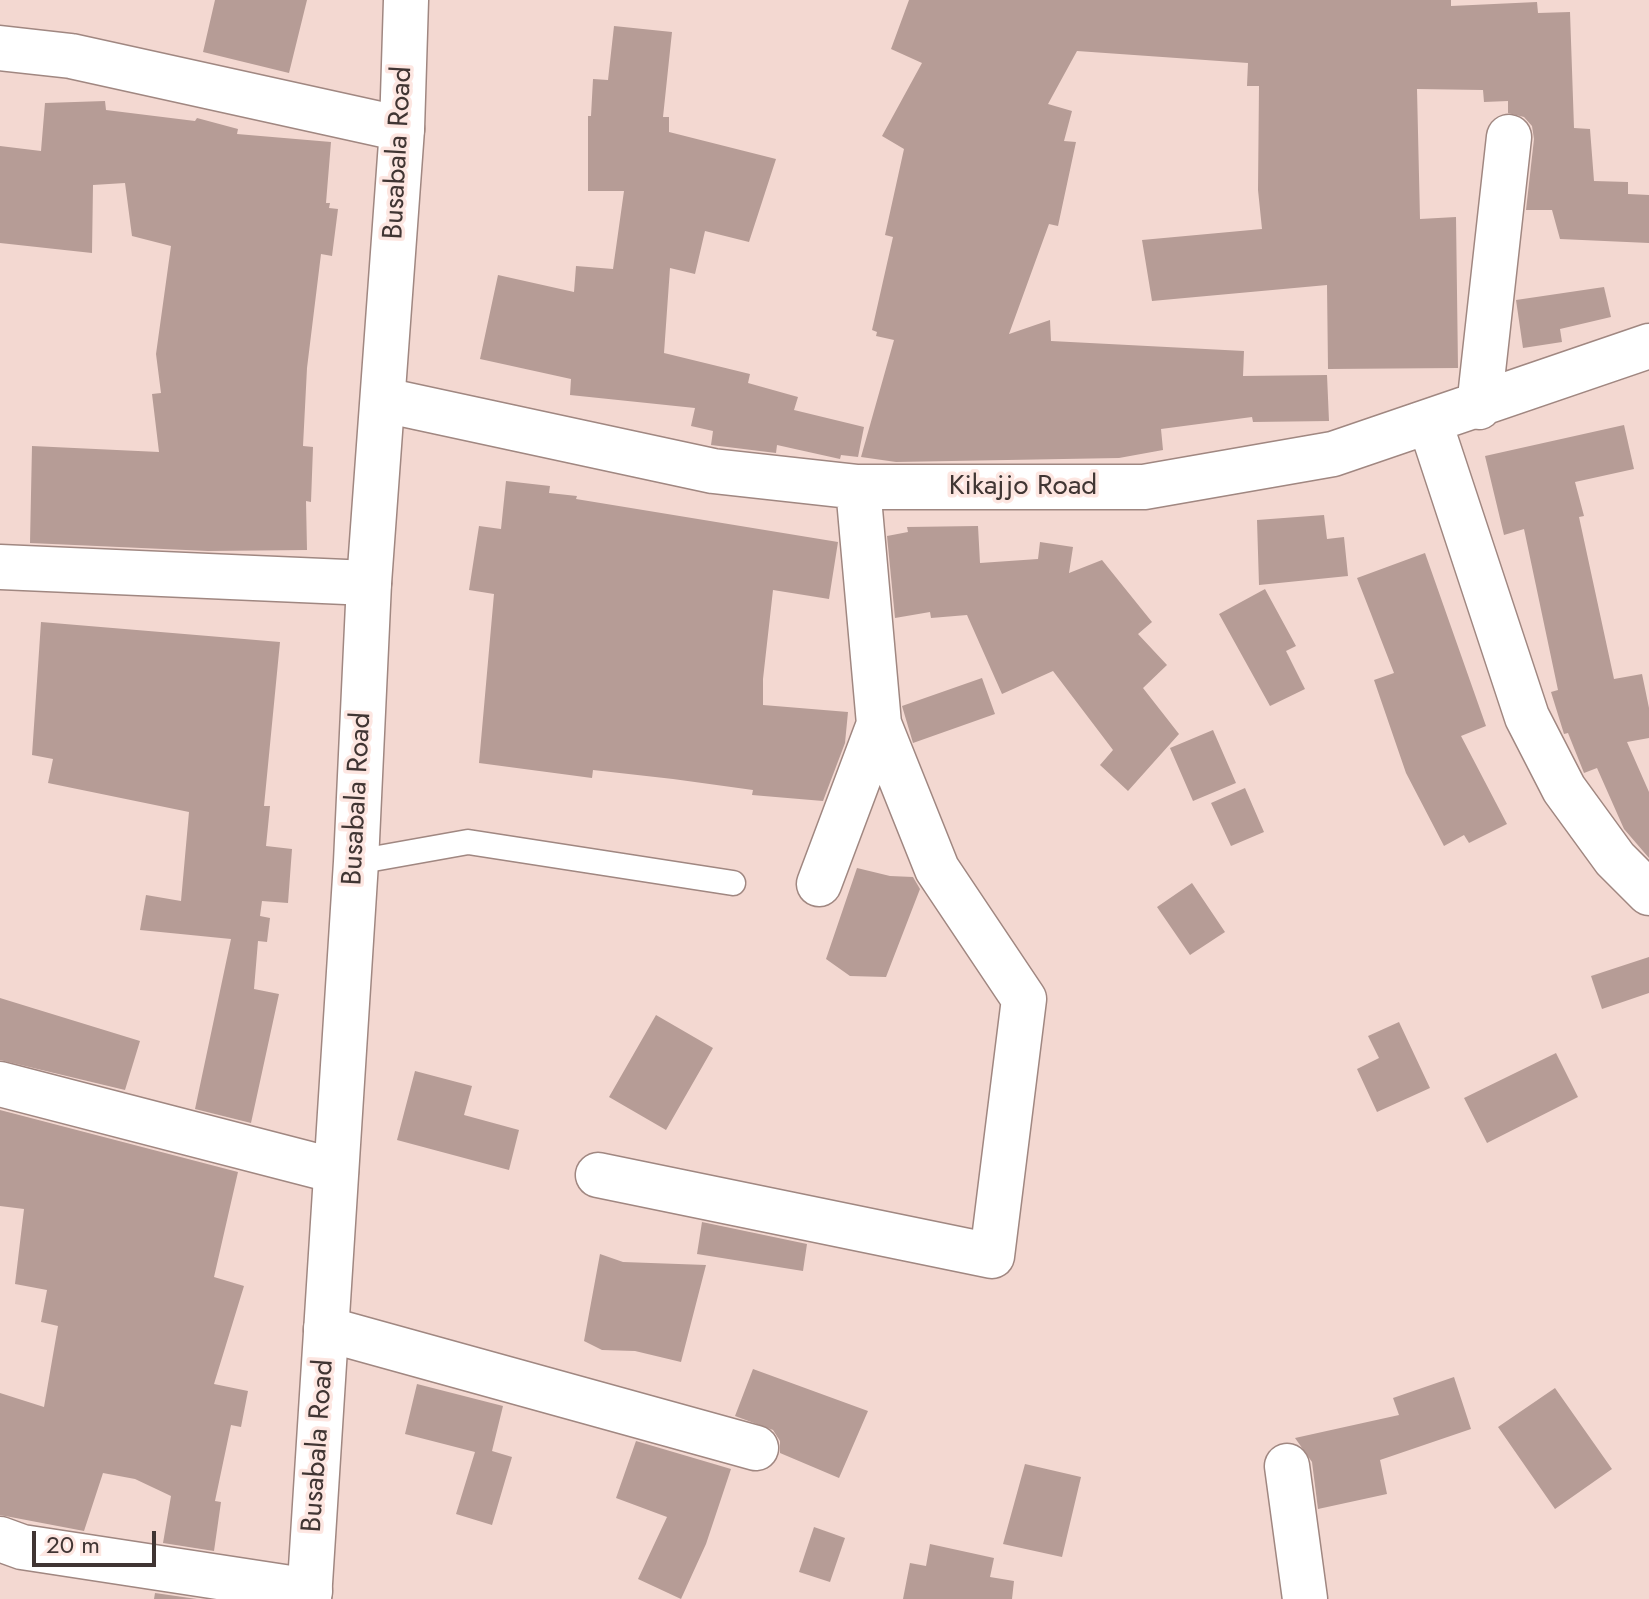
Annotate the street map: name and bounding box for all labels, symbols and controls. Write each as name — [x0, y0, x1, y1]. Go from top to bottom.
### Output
street label: Busabala Road — [378, 66, 420, 240]
street label: Kikajjo Road — [949, 470, 1097, 504]
street label: Busabala Road — [337, 712, 379, 886]
street label: Busabala Road — [296, 1358, 342, 1534]
scale bar — [36, 1515, 160, 1565]
text: 20 m — [46, 1527, 100, 1562]

